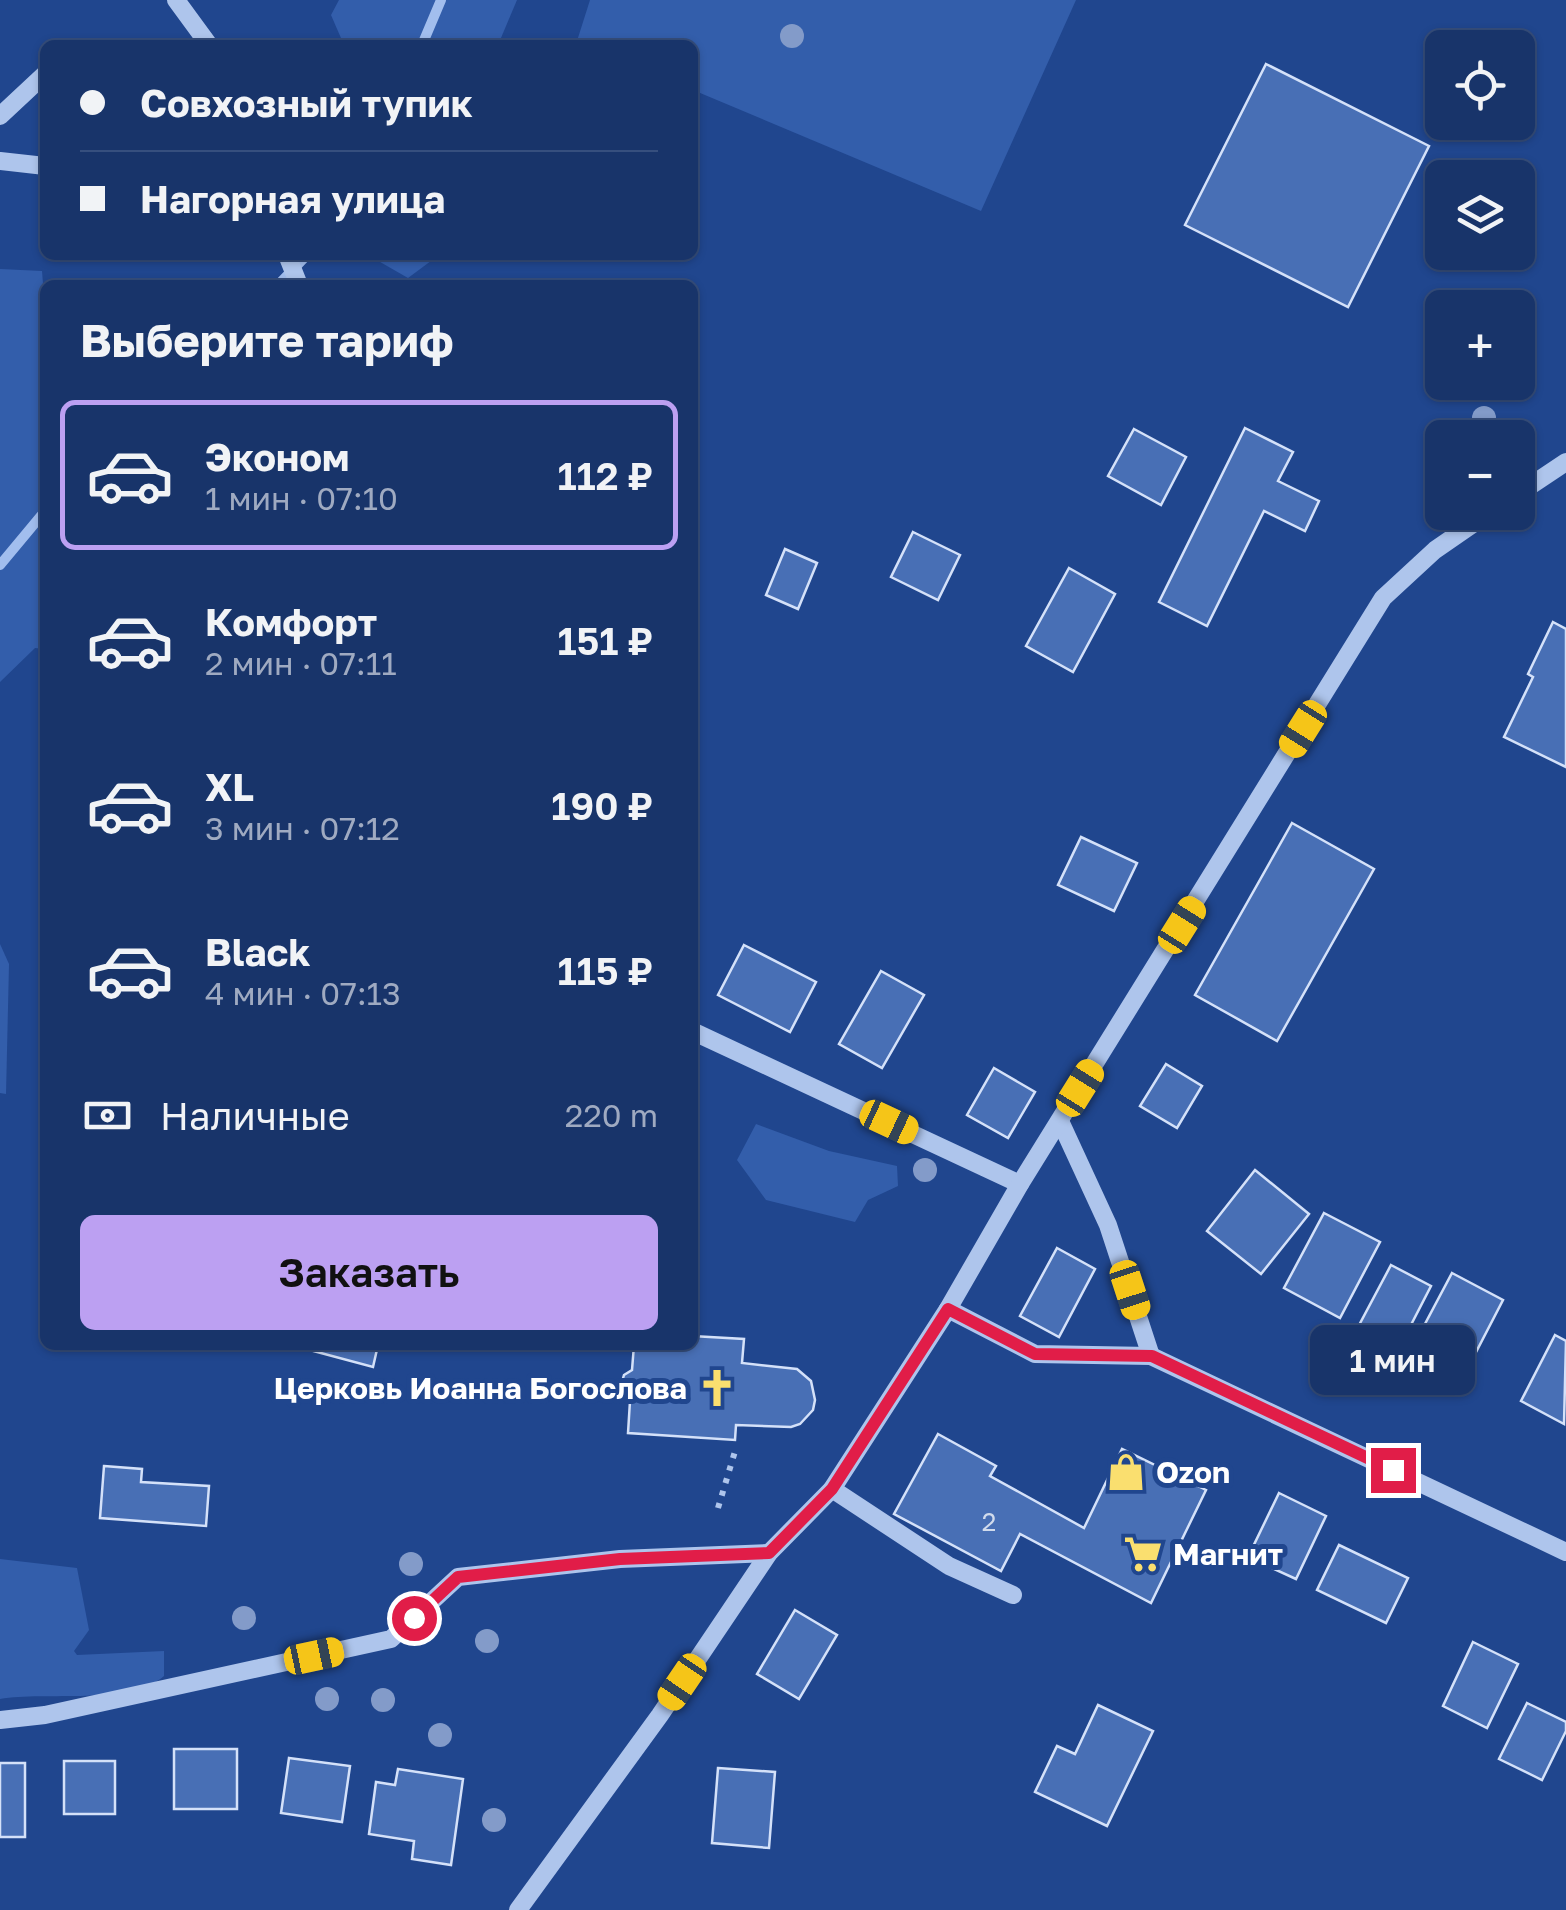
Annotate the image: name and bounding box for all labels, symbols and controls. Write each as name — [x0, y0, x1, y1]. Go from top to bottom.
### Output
map controls — [1425, 30, 1535, 530]
button: locate — [1425, 30, 1535, 140]
text: Совхозный тупик — [140, 80, 473, 125]
button: layers — [1425, 160, 1535, 270]
text: Нагорная улица — [140, 176, 445, 221]
button: + — [1425, 290, 1535, 400]
text: Выберите тариф — [80, 313, 454, 367]
button: − — [1425, 420, 1535, 530]
icon: car — [85, 430, 175, 520]
text: Эконом — [205, 434, 349, 479]
text: 112 ₽ — [557, 453, 653, 498]
text: 1 мин · 07:10 — [205, 479, 398, 517]
icon: car — [85, 595, 175, 685]
text: Комфорт — [205, 599, 377, 644]
text: 151 ₽ — [557, 618, 653, 663]
text: 2 мин · 07:11 — [205, 644, 397, 682]
car — [1274, 696, 1332, 762]
icon: car — [85, 760, 175, 850]
text: XL — [205, 764, 254, 809]
text: 190 ₽ — [551, 783, 653, 828]
text: 3 мин · 07:12 — [205, 809, 400, 847]
car — [1153, 892, 1211, 958]
icon: car — [85, 925, 175, 1015]
text: Black — [205, 929, 310, 974]
text: 115 ₽ — [557, 948, 653, 993]
text: 4 мин · 07:13 — [205, 974, 401, 1012]
car — [1051, 1055, 1109, 1121]
icon: cash — [80, 1088, 135, 1143]
text: Наличные — [160, 1093, 350, 1138]
text: 220 m — [565, 1096, 658, 1134]
car — [855, 1096, 923, 1148]
button: Заказать — [80, 1215, 658, 1330]
car — [1106, 1257, 1154, 1323]
callout: 1 мин — [1310, 1325, 1476, 1395]
text: 1 мин — [1349, 1341, 1436, 1379]
church icon: Церковь Иоанна Богослова — [696, 1367, 738, 1409]
place label: Церковь Иоанна Богослова — [274, 1370, 687, 1406]
route end — [1371, 1448, 1416, 1493]
shop icon: Ozon — [1105, 1451, 1147, 1493]
place label: Ozon — [1156, 1454, 1230, 1490]
house number: 2 — [982, 1506, 996, 1537]
supermarket icon: Магнит — [1122, 1533, 1164, 1575]
place label: Магнит — [1173, 1536, 1283, 1572]
route start — [392, 1596, 437, 1641]
car — [282, 1635, 346, 1677]
car — [653, 1649, 711, 1715]

